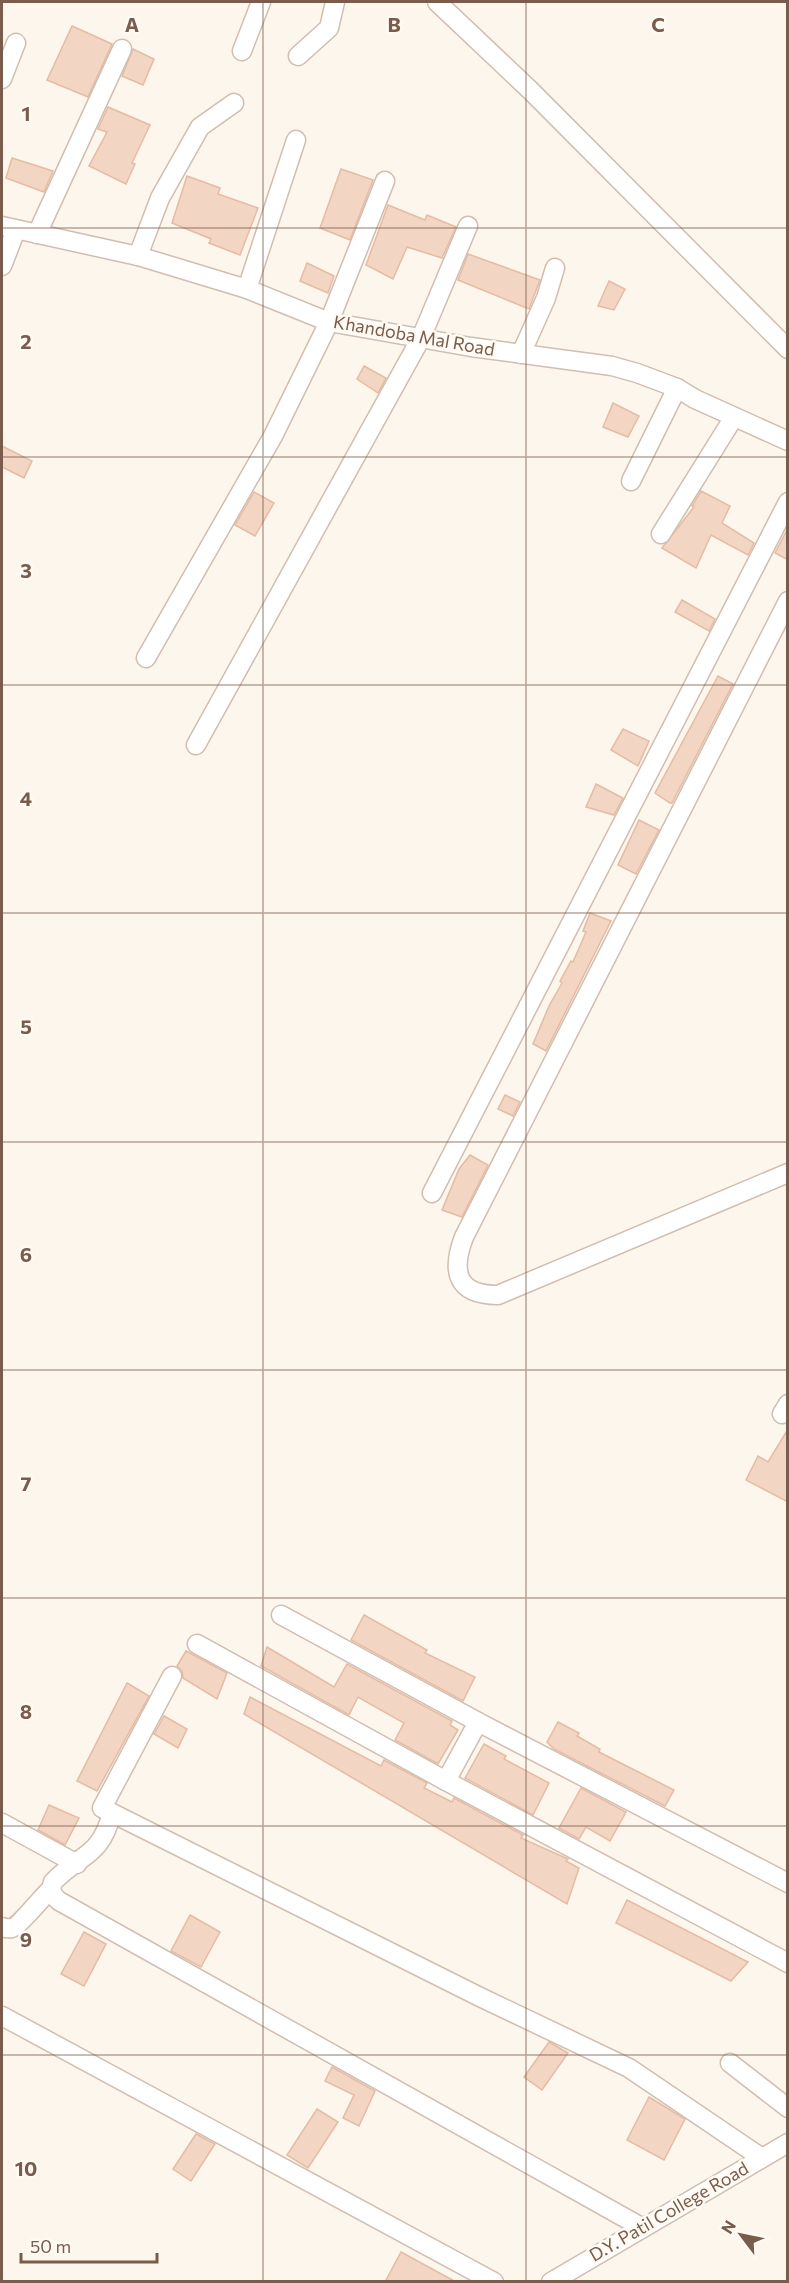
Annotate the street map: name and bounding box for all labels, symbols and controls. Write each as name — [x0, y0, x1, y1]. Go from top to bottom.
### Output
text: A — [125, 12, 139, 36]
text: B — [387, 12, 401, 36]
text: C — [651, 12, 665, 36]
text: 1 — [21, 101, 31, 125]
street label: Khandoba Mal Road — [332, 310, 496, 360]
text: 2 — [20, 329, 32, 353]
text: 3 — [20, 558, 32, 582]
text: 4 — [20, 786, 32, 810]
text: 5 — [20, 1014, 32, 1038]
text: 6 — [20, 1242, 32, 1266]
text: 7 — [21, 1471, 32, 1495]
text: 8 — [20, 1699, 32, 1723]
text: 9 — [20, 1927, 32, 1951]
text: 10 — [15, 2156, 37, 2180]
street label: D.Y. Patil College Road — [585, 2157, 752, 2266]
north arrow — [711, 2205, 771, 2265]
text: N — [717, 2217, 739, 2237]
scale bar — [21, 2226, 158, 2264]
text: 50 m — [30, 2235, 71, 2257]

